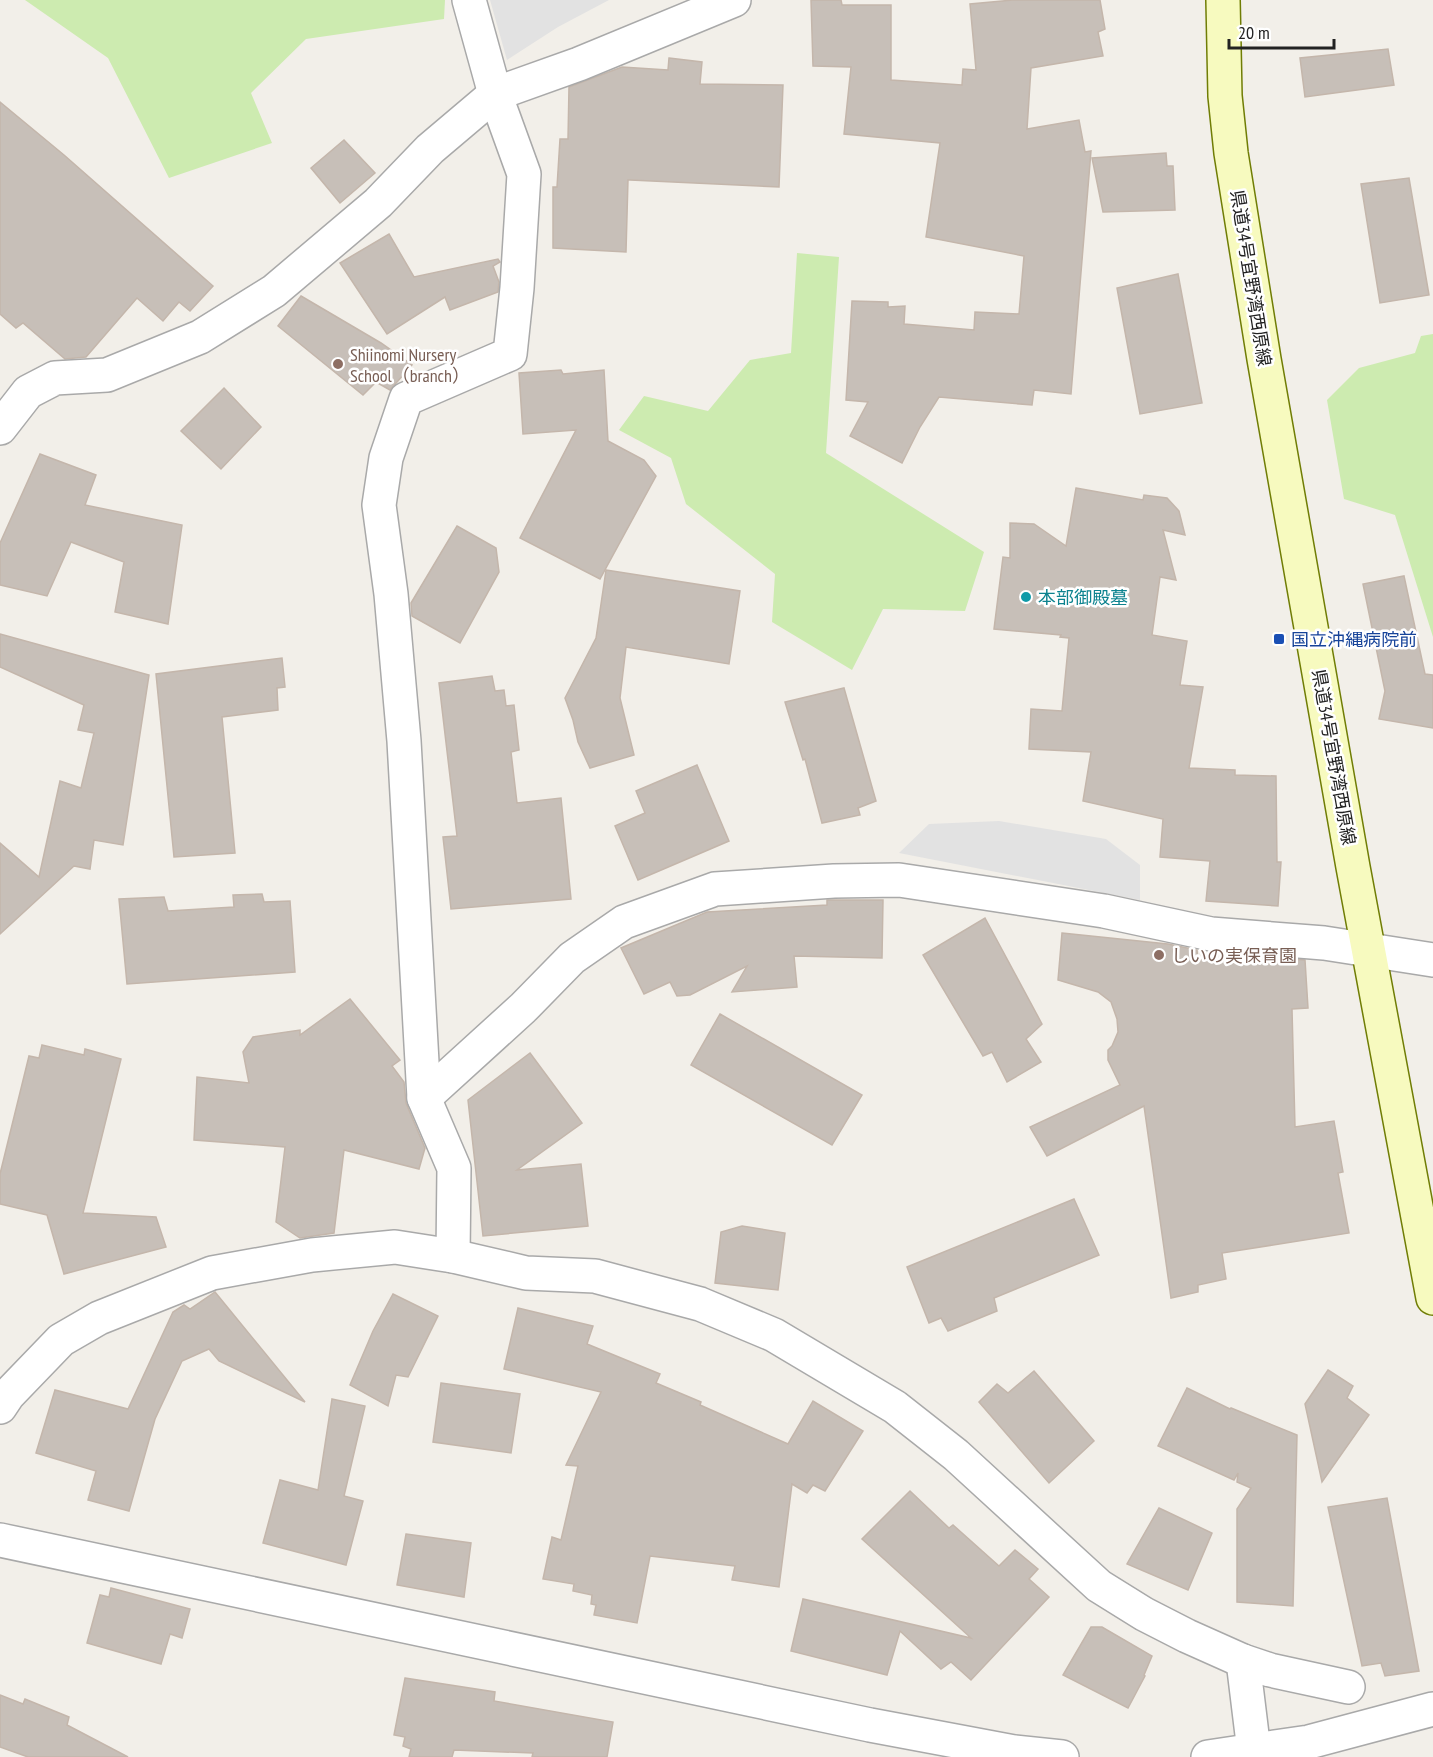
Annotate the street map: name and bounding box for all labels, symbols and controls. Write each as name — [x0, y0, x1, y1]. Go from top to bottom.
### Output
scale bar — [1229, 12, 1334, 50]
text: 20 m — [1238, 21, 1270, 44]
street label: 県道34号宜野湾西原線 — [1226, 188, 1276, 368]
place label: Shiinomi Nursery School（branch） — [350, 343, 470, 387]
marker: Shiinomi Nursery School（branch） — [331, 357, 345, 371]
place label: 本部御殿墓 — [1038, 586, 1128, 609]
marker: 本部御殿墓 — [1019, 590, 1033, 604]
place label: 国立沖縄病院前 — [1291, 628, 1417, 651]
marker: 国立沖縄病院前 — [1272, 632, 1286, 646]
street label: 県道34号宜野湾西原線 — [1307, 667, 1361, 847]
place label: しいの実保育園 — [1171, 944, 1297, 967]
marker: しいの実保育園 — [1152, 948, 1166, 962]

